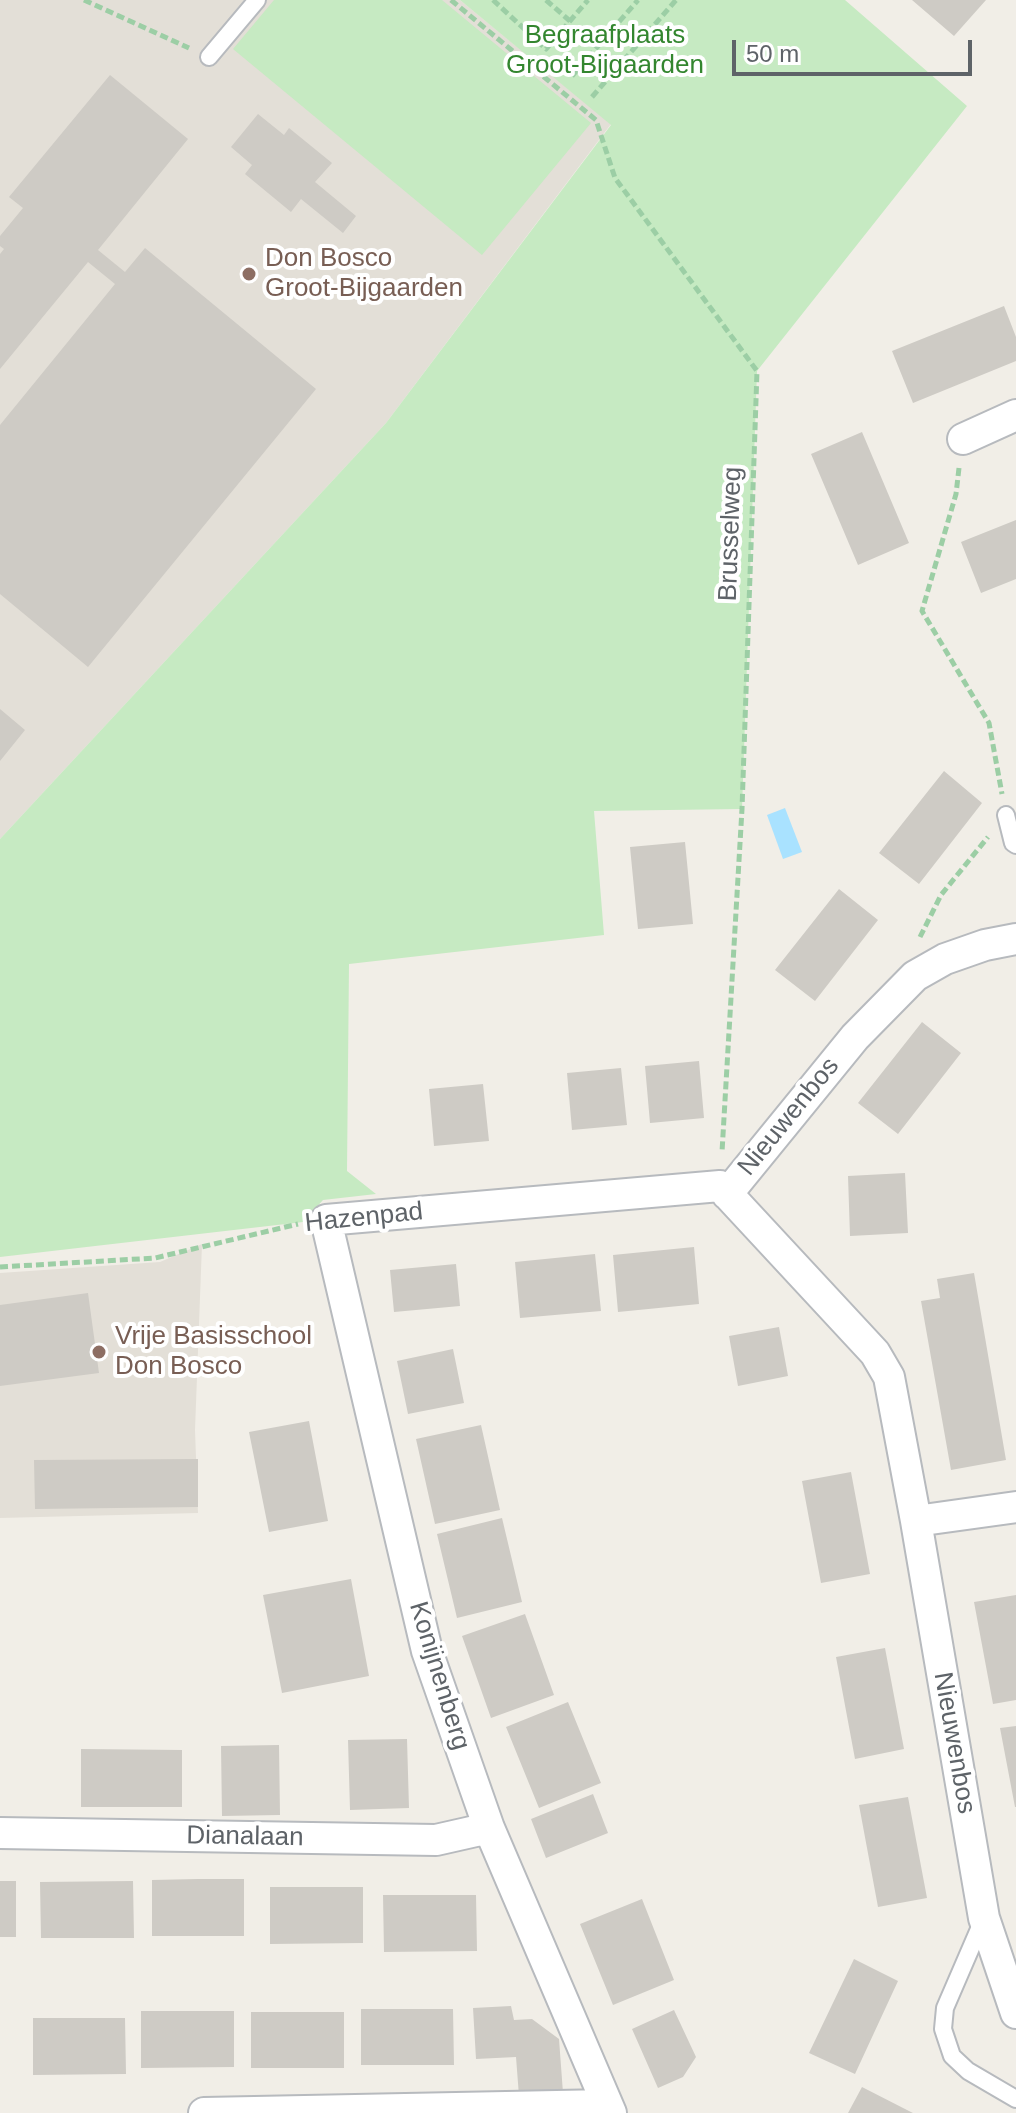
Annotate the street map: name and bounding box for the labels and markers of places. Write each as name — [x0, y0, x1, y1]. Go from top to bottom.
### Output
place label: Don Bosco Groot-Bijgaarden — [265, 243, 463, 304]
marker: Don Bosco Groot-Bijgaarden — [240, 265, 258, 283]
place label: Vrije Basisschool Don Bosco — [115, 1321, 312, 1382]
marker: Vrije Basisschool Don Bosco — [90, 1343, 108, 1361]

